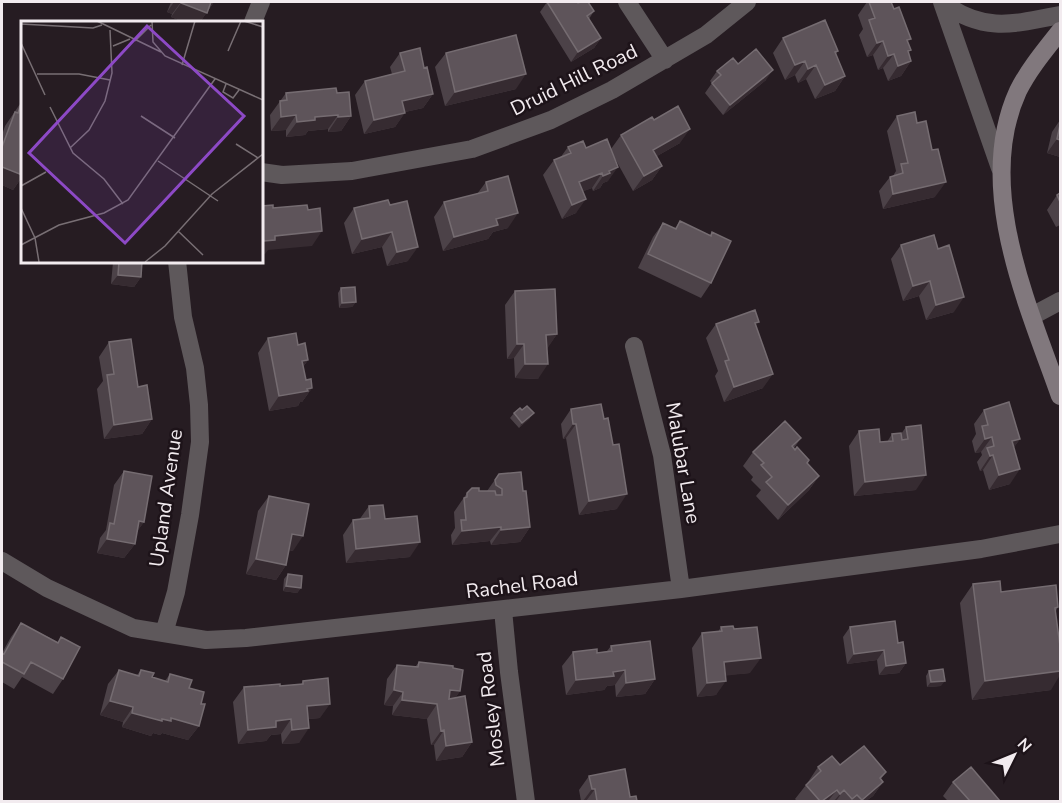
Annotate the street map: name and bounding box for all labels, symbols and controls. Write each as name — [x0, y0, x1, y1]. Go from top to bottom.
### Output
inset map — [21, 21, 262, 262]
street label: Druid Hill Road — [506, 38, 642, 122]
street label: Malubar Lane — [659, 400, 707, 526]
street label: Upland Avenue — [143, 427, 189, 569]
street label: Rachel Road — [464, 565, 580, 605]
street label: Mosley Road — [471, 650, 511, 768]
north arrow — [984, 725, 1044, 785]
text: N — [1012, 734, 1036, 757]

